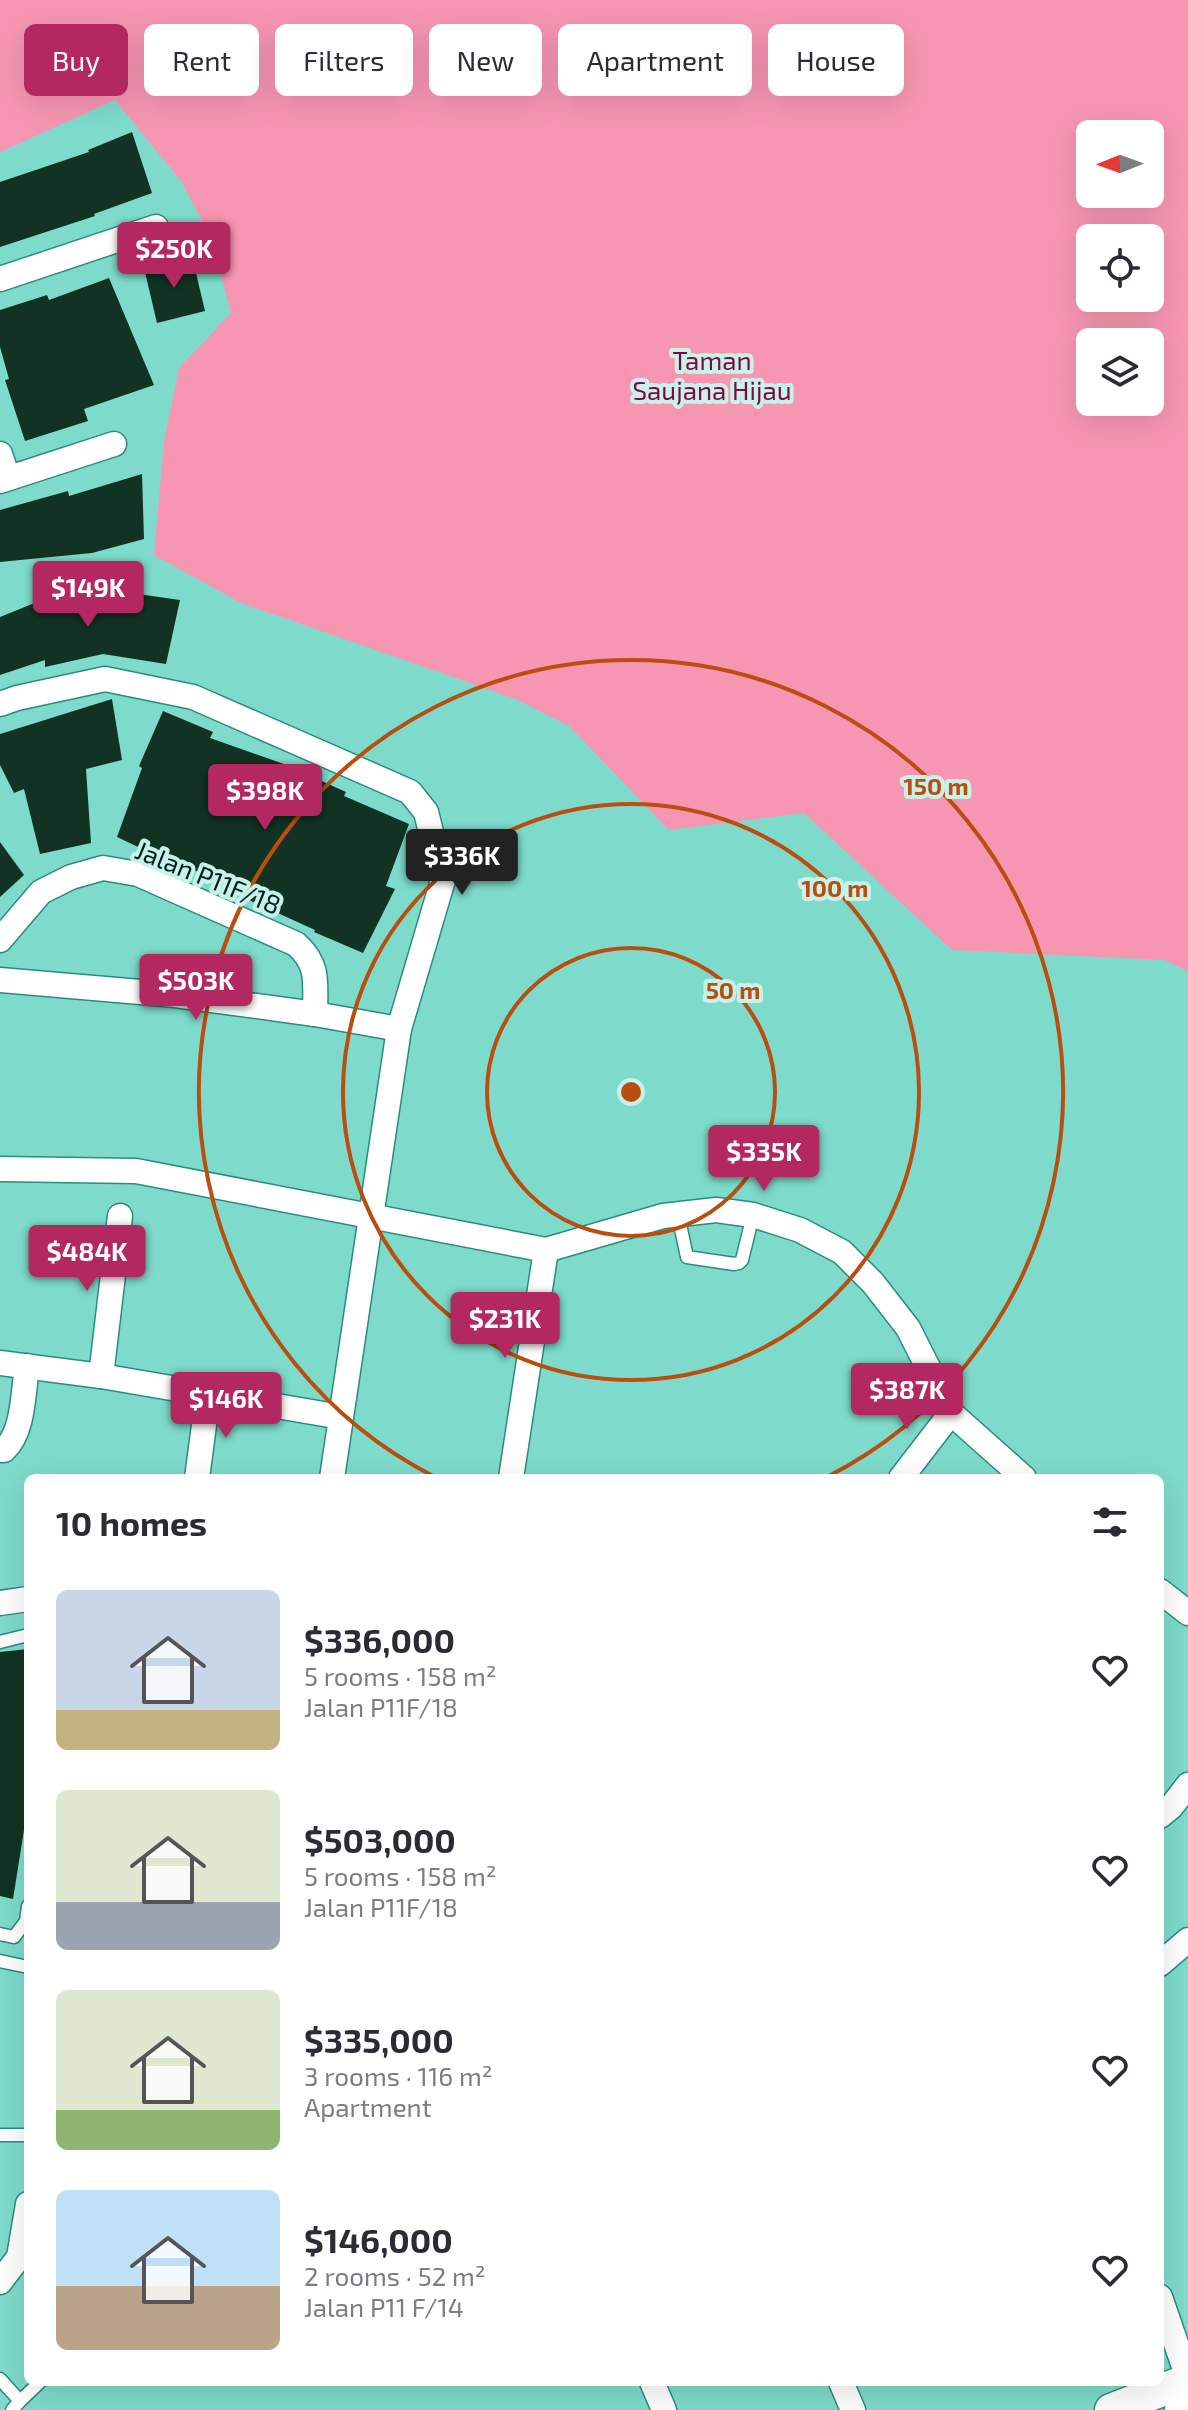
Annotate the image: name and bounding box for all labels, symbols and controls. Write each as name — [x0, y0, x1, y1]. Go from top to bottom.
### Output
chip: Buy — [24, 24, 128, 96]
chip: Rent — [144, 24, 259, 96]
chip: Filters — [275, 24, 413, 96]
chip: New — [429, 24, 542, 96]
chip: Apartment — [558, 24, 752, 96]
chip: House — [768, 24, 904, 96]
north arrow — [1076, 120, 1164, 208]
map controls — [1076, 120, 1164, 416]
pin: $250K — [118, 222, 230, 290]
button: locate — [1076, 224, 1164, 312]
text: $250K — [135, 232, 213, 263]
button: layers — [1076, 328, 1164, 416]
park label: Taman Saujana Hijau — [632, 344, 792, 405]
pin: $149K — [32, 561, 144, 629]
text: $149K — [51, 571, 125, 602]
pin: $398K — [209, 764, 321, 832]
text: 150 m — [903, 771, 969, 800]
text: $398K — [226, 774, 304, 805]
pin: $336K — [406, 829, 518, 897]
street label: Jalan P11F/18 — [131, 833, 286, 920]
text: $336K — [424, 839, 500, 870]
text: 100 m — [802, 873, 868, 902]
pin: $503K — [140, 954, 252, 1022]
text: $503K — [157, 964, 235, 995]
text: 50 m — [706, 975, 760, 1004]
centre of rings — [617, 1078, 645, 1106]
pin: $335K — [708, 1125, 820, 1193]
text: $335K — [726, 1135, 802, 1166]
pin: $484K — [31, 1225, 143, 1293]
text: $484K — [47, 1235, 127, 1266]
pin: $231K — [449, 1292, 561, 1360]
text: $231K — [469, 1302, 541, 1333]
pin: $387K — [851, 1363, 963, 1431]
pin: $146K — [170, 1372, 282, 1440]
text: $387K — [869, 1373, 945, 1404]
text: $146K — [189, 1382, 263, 1413]
icon: filters — [1088, 1500, 1132, 1544]
text: 10 homes — [56, 1502, 207, 1543]
text: $336,000 — [304, 1619, 455, 1660]
icon: home — [120, 1622, 216, 1718]
icon: heart — [1088, 1648, 1132, 1692]
text: 5 rooms · 158 m² — [304, 1660, 496, 1691]
text: Jalan P11F/18 — [304, 1691, 458, 1722]
text: $503,000 — [304, 1819, 456, 1860]
icon: home — [120, 1822, 216, 1918]
icon: heart — [1088, 1848, 1132, 1892]
text: 5 rooms · 158 m² — [304, 1860, 496, 1891]
text: Jalan P11F/18 — [304, 1891, 458, 1922]
text: $335,000 — [304, 2019, 454, 2060]
icon: home — [120, 2022, 216, 2118]
icon: heart — [1088, 2048, 1132, 2092]
text: 3 rooms · 116 m² — [304, 2060, 493, 2091]
text: Apartment — [304, 2091, 432, 2122]
text: $146,000 — [304, 2219, 453, 2260]
icon: home — [120, 2222, 216, 2318]
icon: heart — [1088, 2248, 1132, 2292]
text: 2 rooms · 52 m² — [304, 2260, 486, 2291]
text: Jalan P11 F/14 — [304, 2291, 464, 2322]

